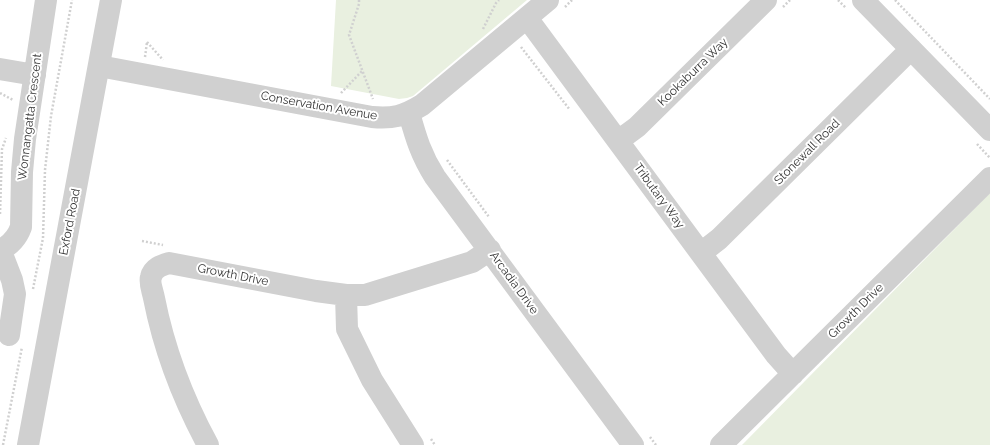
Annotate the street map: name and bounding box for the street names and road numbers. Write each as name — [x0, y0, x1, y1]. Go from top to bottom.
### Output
street label: Kookaburra Way — [655, 35, 731, 109]
street label: Wonnangatta Crescent — [15, 53, 45, 181]
street label: Conservation Avenue — [260, 89, 378, 123]
street label: Stonewall Road — [771, 116, 843, 188]
street label: Tributary Way — [631, 161, 687, 231]
street label: Exford Road — [56, 187, 84, 257]
street label: Arcadia Drive — [487, 249, 541, 317]
street label: Growth Drive — [196, 261, 270, 289]
street label: Growth Drive — [825, 280, 887, 342]

